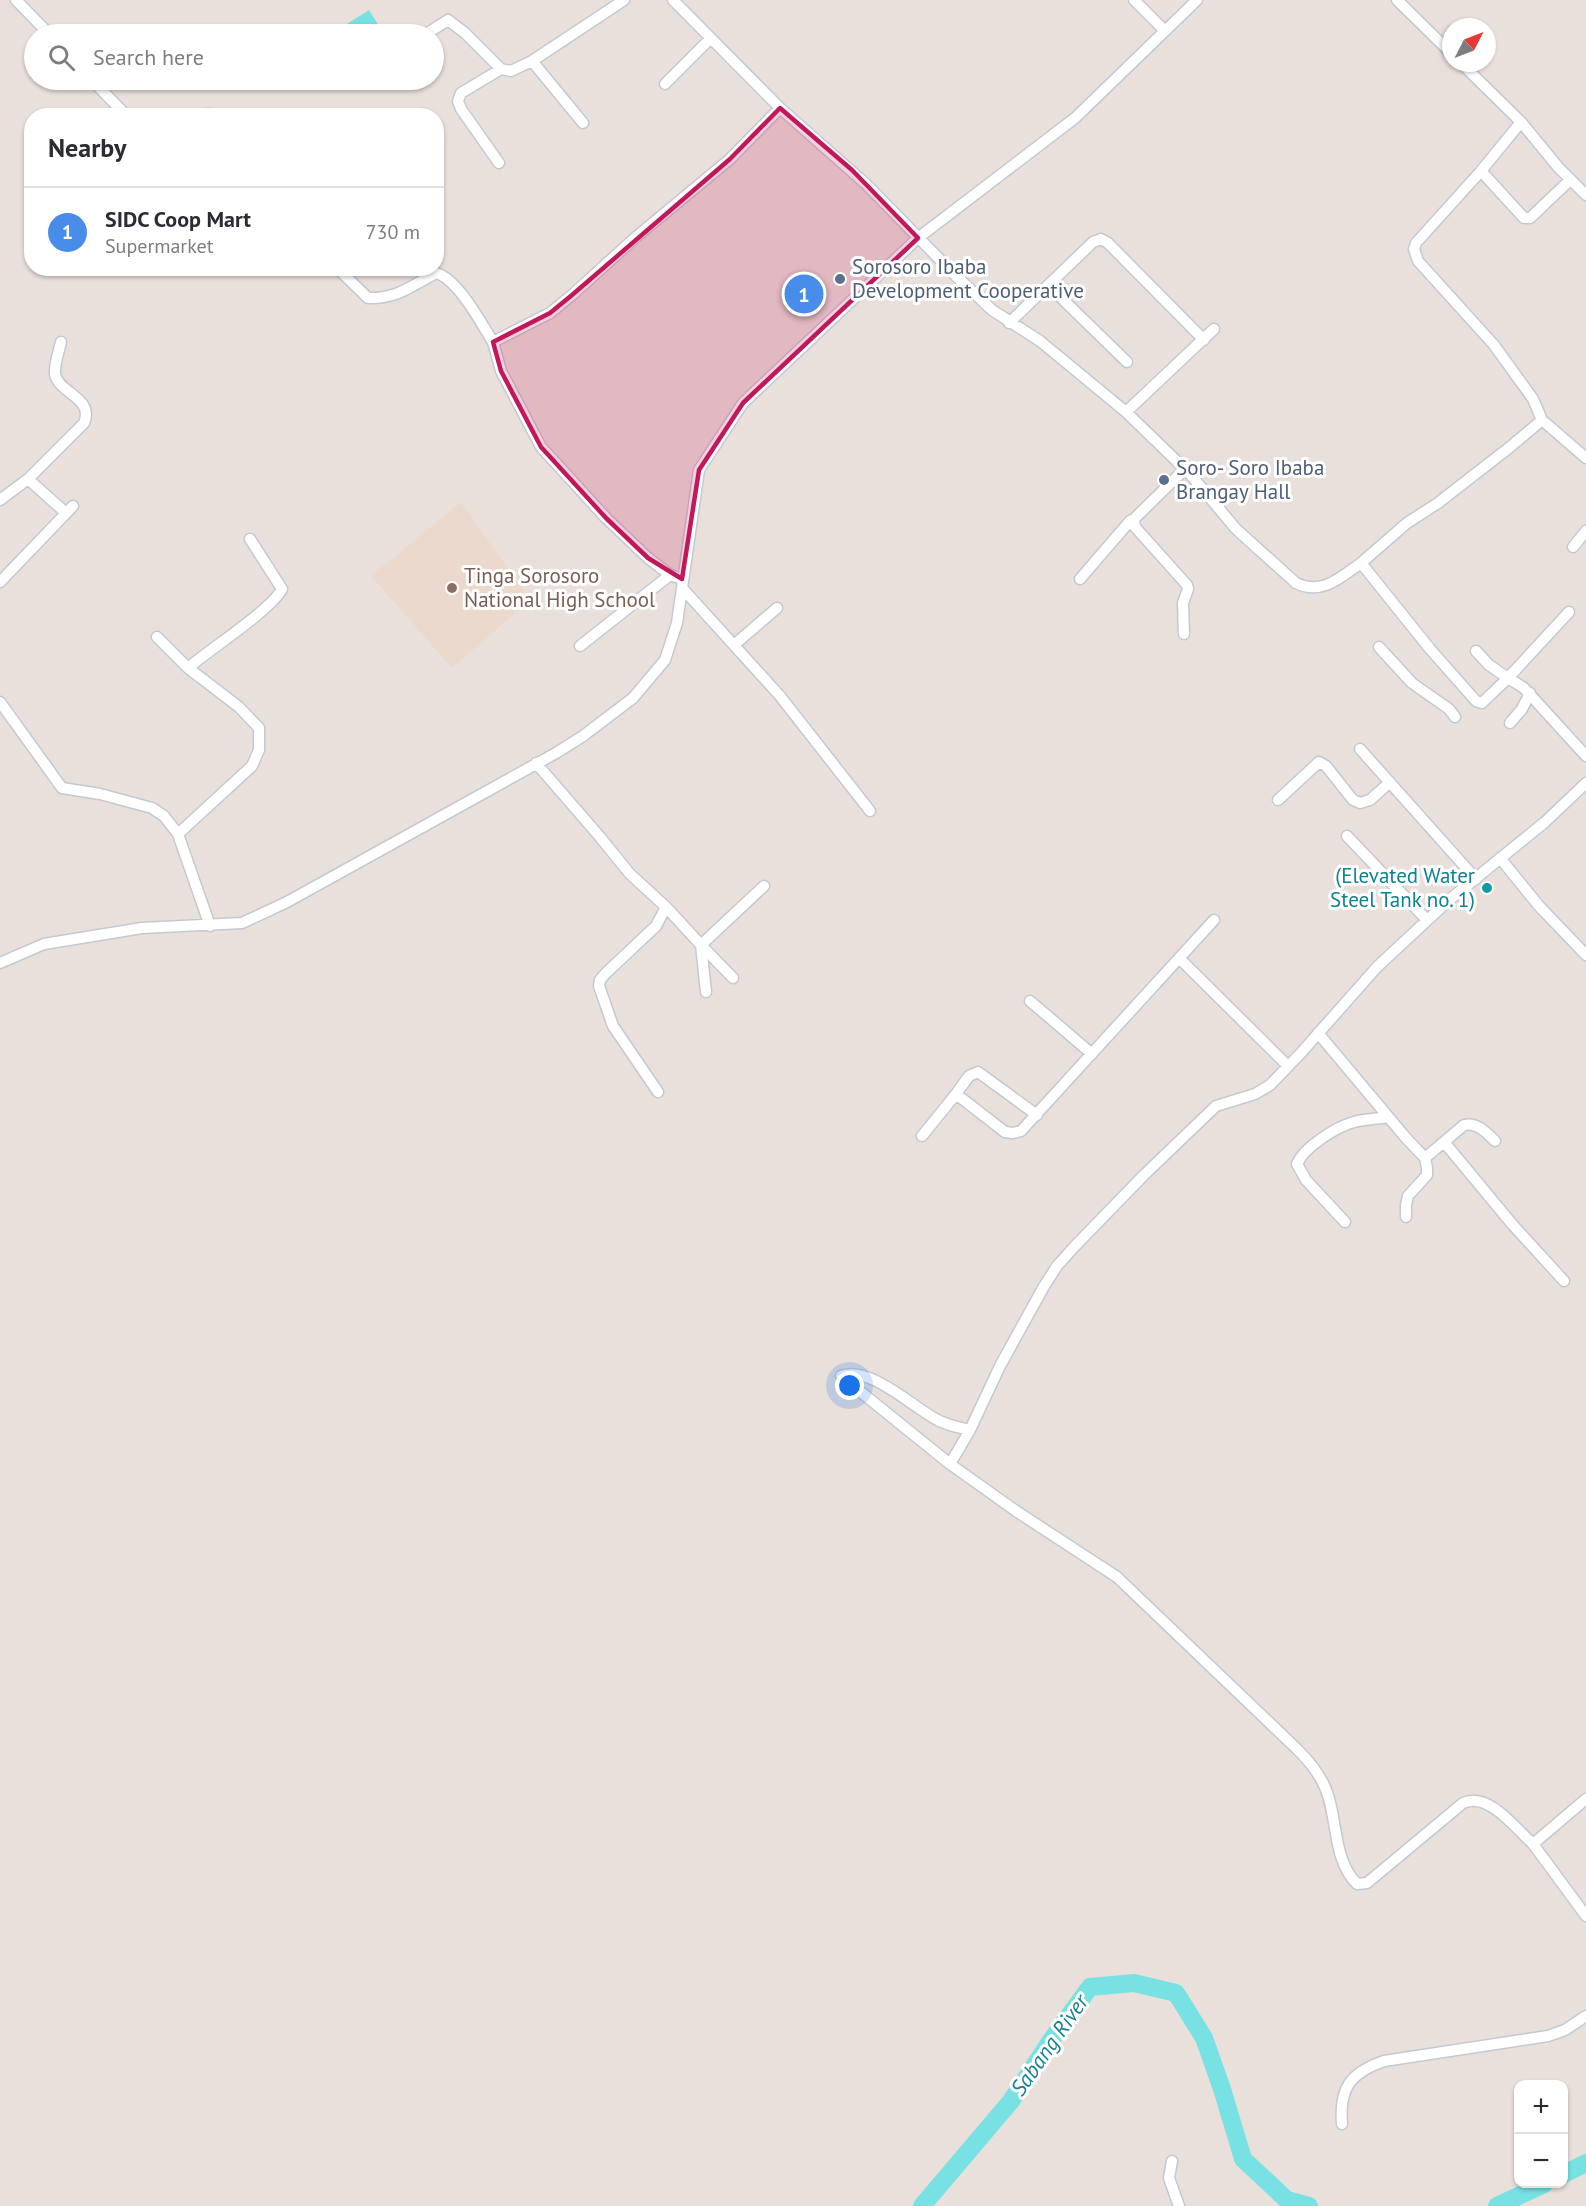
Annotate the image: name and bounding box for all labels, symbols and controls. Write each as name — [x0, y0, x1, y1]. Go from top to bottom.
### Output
north arrow — [1442, 18, 1496, 72]
search box — [24, 24, 444, 90]
icon: search — [45, 41, 78, 74]
text: Search here — [93, 43, 204, 71]
text: Nearby — [48, 131, 126, 164]
text: SIDC Coop Mart — [105, 205, 251, 233]
text: 1 — [62, 219, 73, 245]
text: 730 m — [366, 219, 420, 245]
text: Supermarket — [105, 233, 213, 259]
place label: Sorosoro Ibaba Development Cooperative — [852, 253, 1084, 304]
pin: 1 — [784, 272, 824, 316]
marker: Sorosoro Ibaba Development Cooperative — [833, 272, 847, 286]
place label: Soro- Soro Ibaba Brangay Hall — [1176, 454, 1324, 505]
marker: Soro- Soro Ibaba Brangay Hall — [1157, 473, 1171, 487]
place label: Tinga Sorosoro National High School — [464, 562, 655, 613]
marker: Tinga Sorosoro National High School — [445, 581, 459, 595]
place label: (Elevated Water Steel Tank no. 1) — [1330, 862, 1475, 913]
marker: (Elevated Water Steel Tank no. 1) — [1480, 881, 1494, 895]
your location — [835, 1371, 864, 1400]
water label: Sabang River — [1004, 1988, 1095, 2101]
map controls — [1514, 2080, 1568, 2188]
button: + — [1514, 2080, 1568, 2134]
button: − — [1514, 2134, 1568, 2188]

